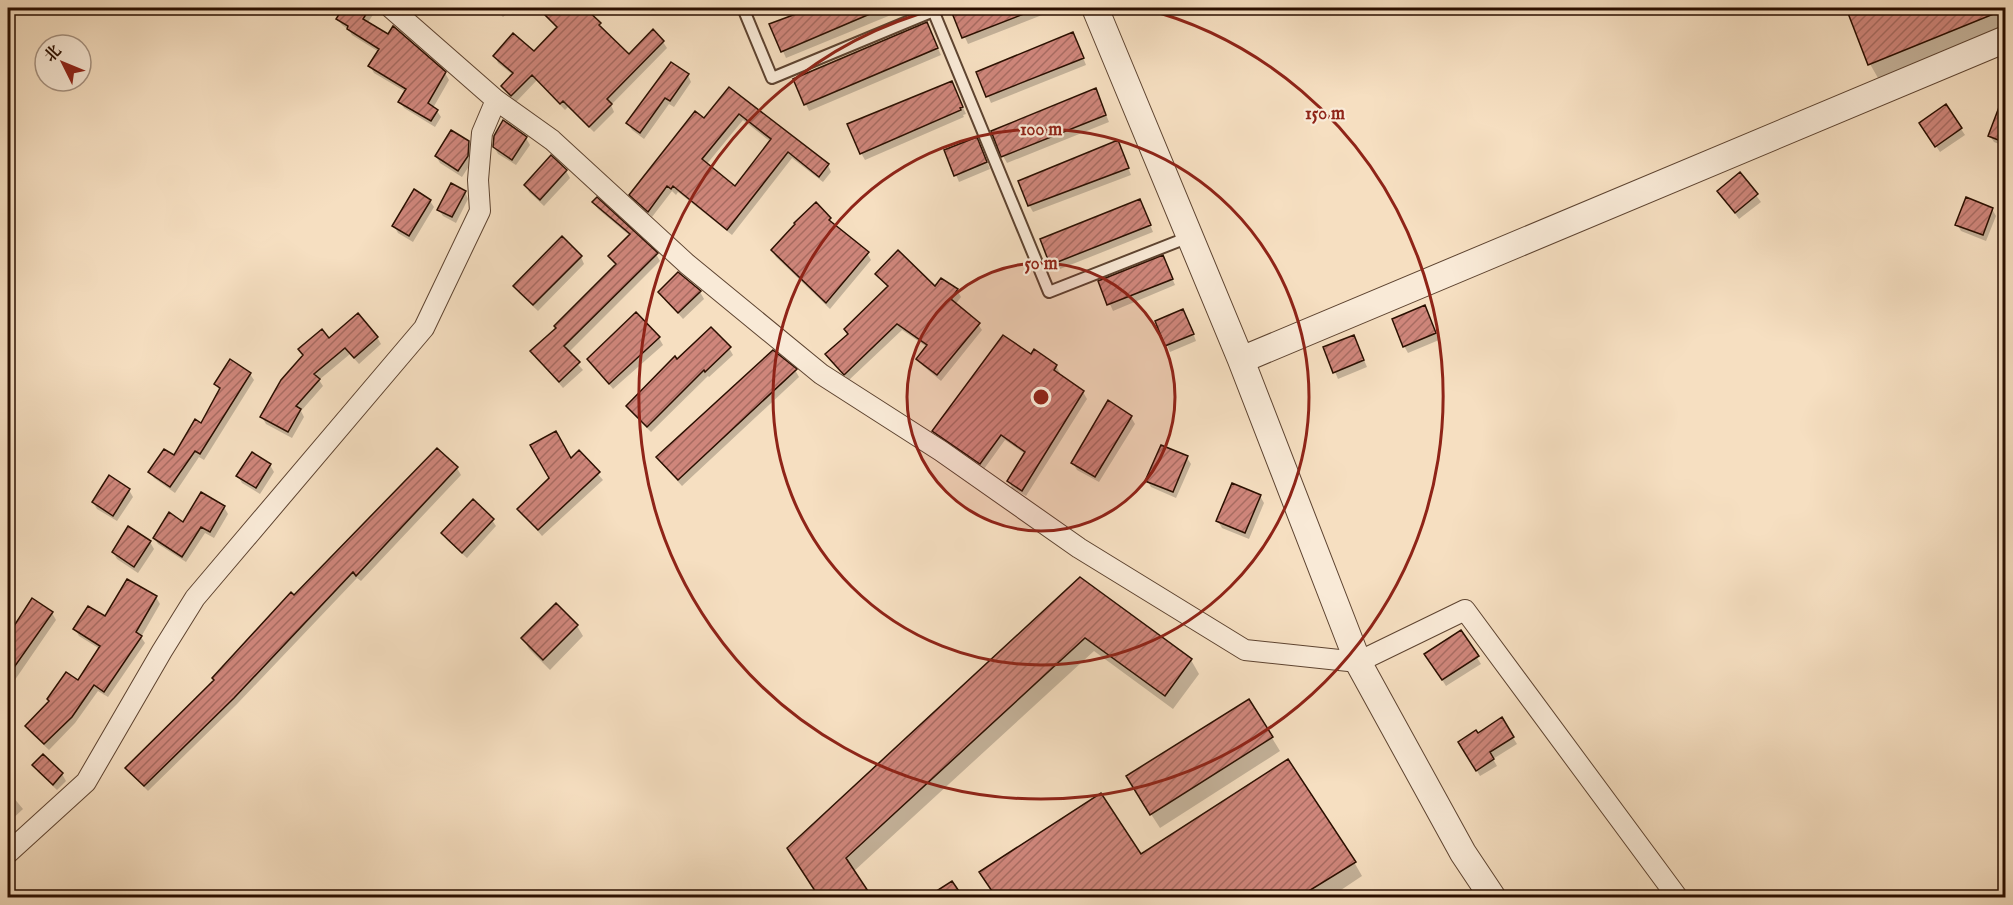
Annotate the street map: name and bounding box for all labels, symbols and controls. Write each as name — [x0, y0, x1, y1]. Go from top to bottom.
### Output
north arrow — [33, 33, 93, 93]
text: 北 — [41, 41, 66, 67]
text: 150 m — [1305, 103, 1345, 126]
text: 100 m — [1020, 119, 1062, 142]
text: 50 m — [1024, 253, 1058, 276]
centre of rings — [1031, 387, 1051, 407]

